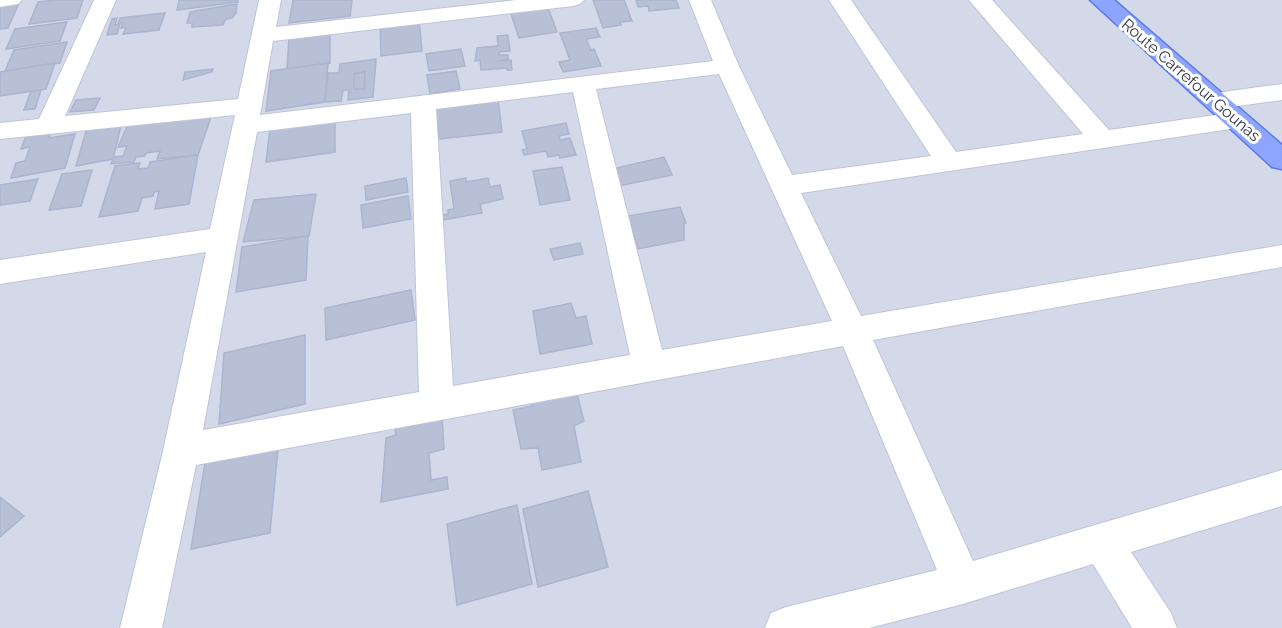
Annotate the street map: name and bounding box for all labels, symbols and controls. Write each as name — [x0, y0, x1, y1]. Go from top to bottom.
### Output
street label: Route Carrefour Gounas — [1118, 15, 1264, 146]

